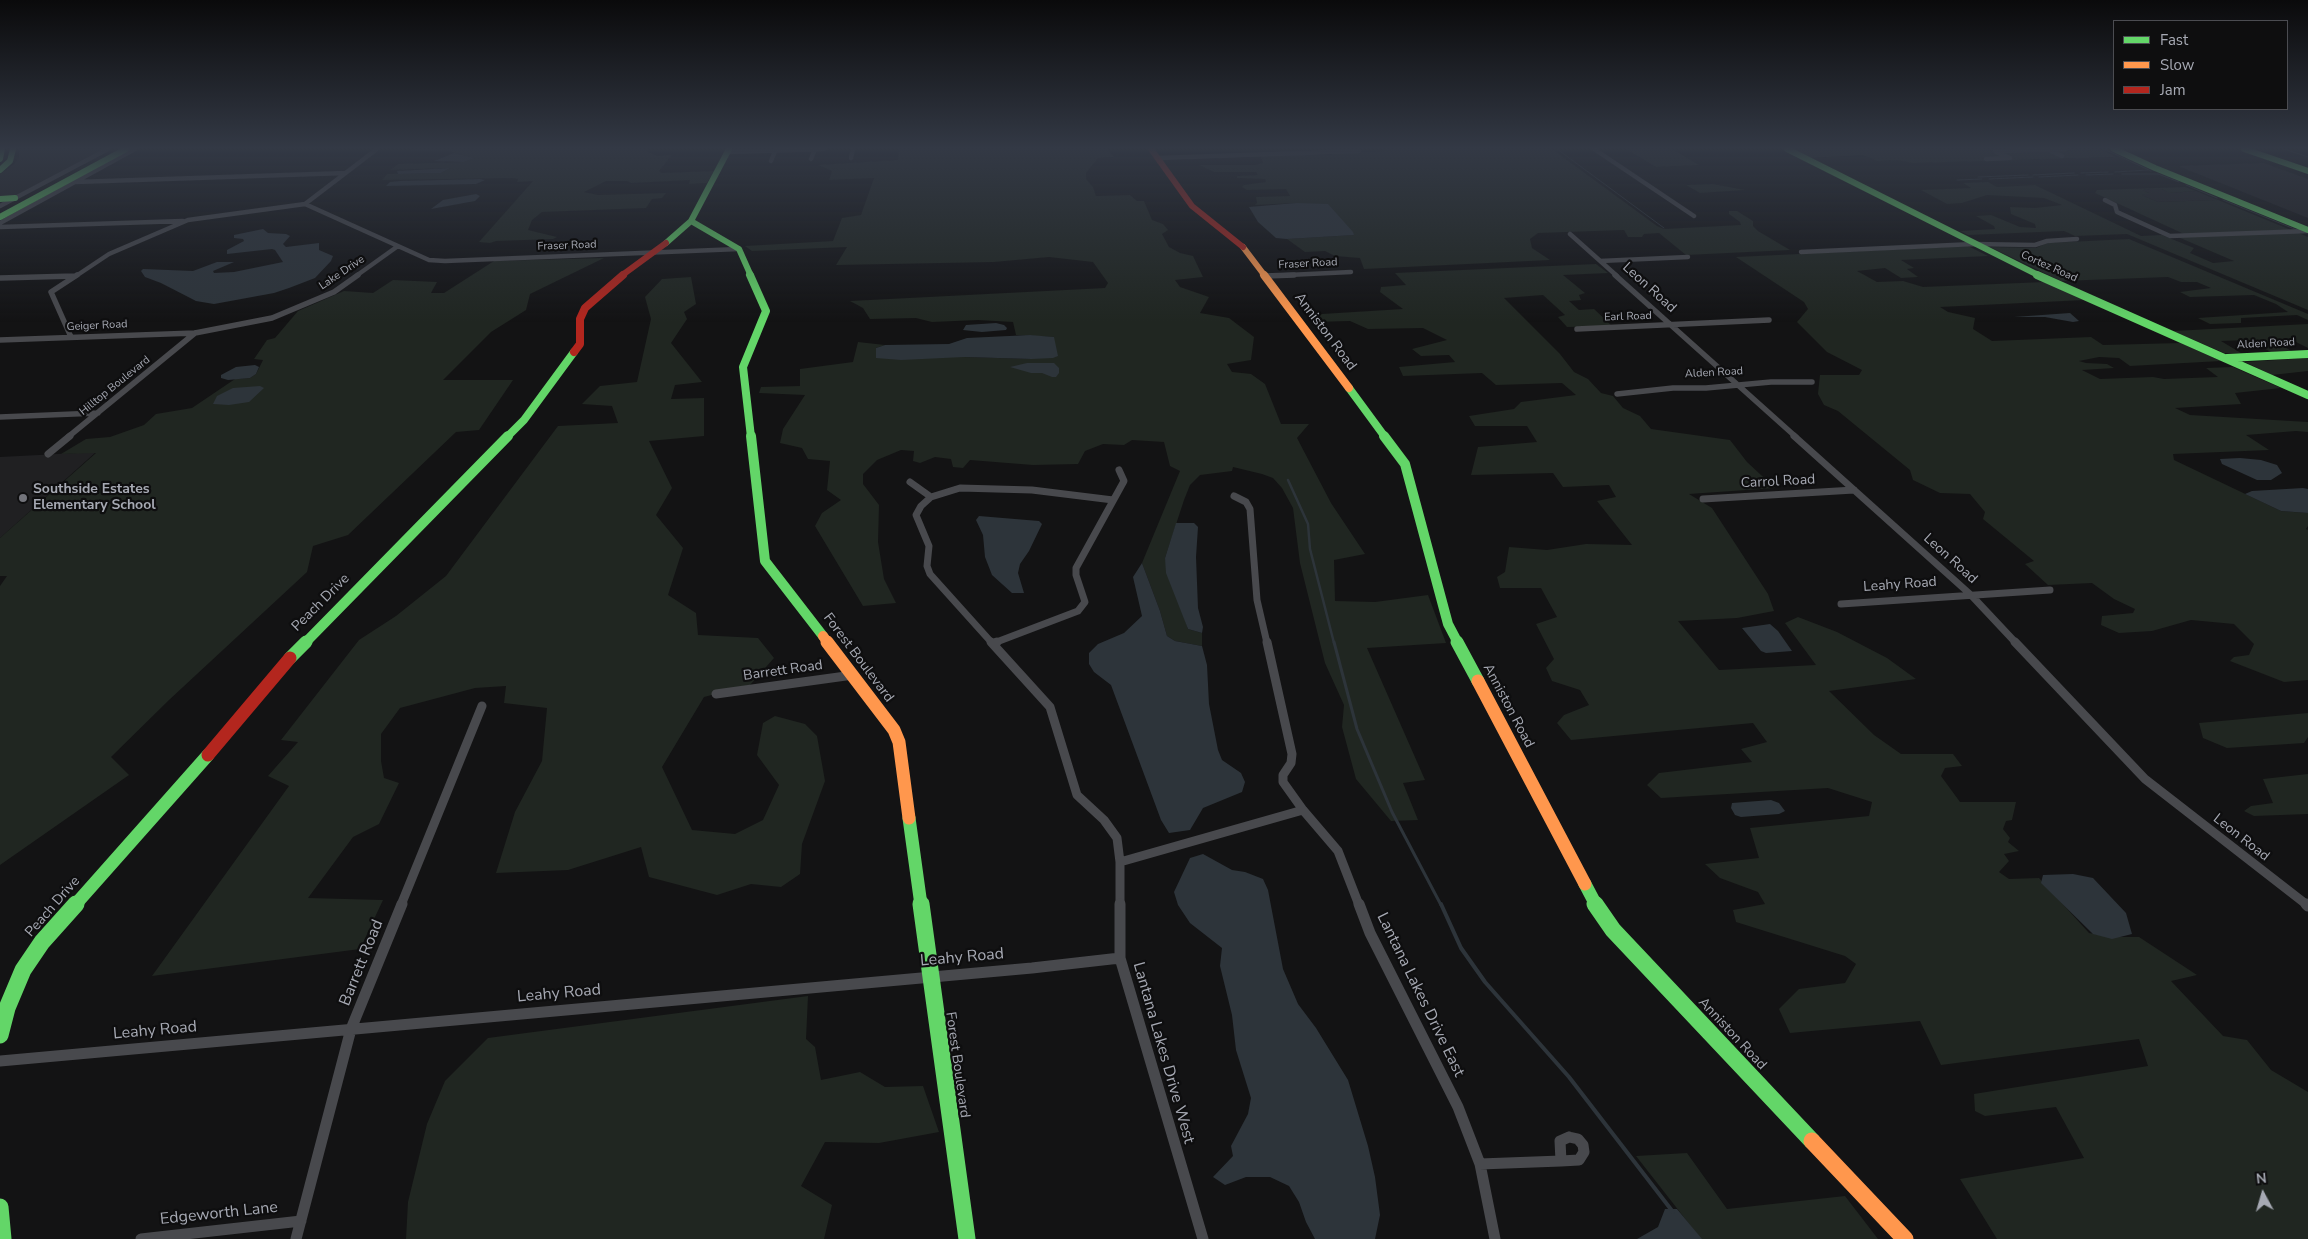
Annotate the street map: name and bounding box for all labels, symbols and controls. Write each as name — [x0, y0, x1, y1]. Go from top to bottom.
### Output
legend — [2113, 20, 2288, 110]
text: Fast — [2160, 30, 2188, 50]
text: Slow — [2160, 55, 2194, 75]
text: Jam — [2160, 80, 2186, 100]
street label: Fraser Road — [537, 238, 597, 254]
street label: Cortez Road — [2019, 249, 2079, 285]
street label: Lake Drive — [317, 253, 367, 293]
street label: Fraser Road — [1278, 256, 1338, 272]
street label: Leon Road — [1619, 259, 1679, 317]
street label: Anniston Road — [1290, 290, 1360, 374]
street label: Earl Road — [1604, 310, 1652, 324]
street label: Geiger Road — [66, 318, 128, 334]
street label: Alden Road — [2237, 336, 2295, 352]
street label: Hilltop Boulevard — [77, 354, 153, 418]
street label: Alden Road — [1685, 365, 1743, 381]
street label: Carrol Road — [1740, 472, 1816, 492]
place label: Southside Estates Elementary School — [33, 482, 156, 514]
marker: Southside Estates Elementary School — [17, 492, 29, 504]
street label: Leon Road — [1920, 530, 1980, 588]
street label: Peach Drive — [289, 571, 353, 635]
street label: Leahy Road — [1863, 574, 1937, 596]
street label: Forest Boulevard — [819, 610, 897, 706]
street label: Barrett Road — [742, 657, 824, 685]
street label: Anniston Road — [1479, 661, 1537, 751]
street label: Leon Road — [2209, 811, 2273, 865]
street label: Peach Drive — [22, 873, 84, 941]
street label: Lantana Lakes Drive East — [1372, 910, 1468, 1080]
street label: Barrett Road — [336, 917, 388, 1009]
street label: Leahy Road — [919, 945, 1005, 971]
street label: Lantana Lakes Drive West — [1128, 960, 1198, 1146]
street label: Leahy Road — [516, 981, 602, 1007]
street label: Anniston Road — [1694, 994, 1770, 1074]
street label: Forest Boulevard — [941, 1011, 973, 1119]
street label: Leahy Road — [112, 1018, 198, 1044]
north arrow — [2238, 1169, 2288, 1219]
text: N — [2255, 1169, 2268, 1189]
street label: Edgeworth Lane — [159, 1198, 279, 1230]

